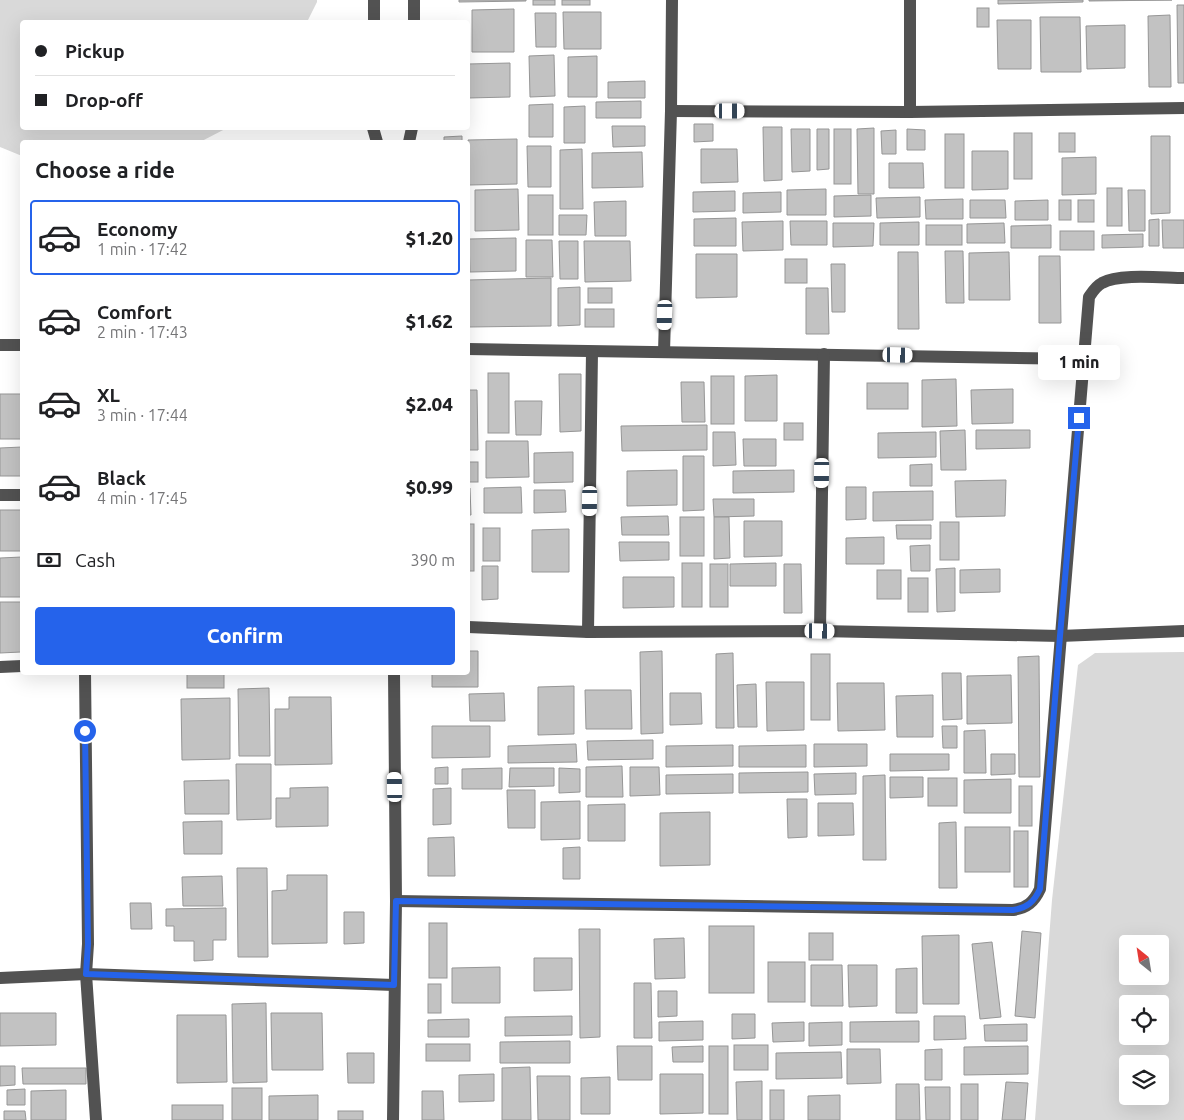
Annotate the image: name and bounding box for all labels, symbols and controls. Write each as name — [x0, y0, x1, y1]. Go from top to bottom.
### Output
text: Pickup — [65, 40, 125, 62]
text: Drop-off — [65, 89, 143, 111]
car — [715, 104, 745, 119]
text: Choose a ride — [35, 157, 175, 182]
icon: car — [37, 215, 82, 260]
text: Economy — [97, 218, 178, 240]
text: $1.20 — [405, 227, 453, 249]
text: 1 min · 17:42 — [97, 240, 188, 258]
icon: car — [37, 298, 82, 343]
car — [656, 300, 673, 330]
text: Comfort — [97, 301, 172, 323]
text: $1.62 — [405, 310, 453, 332]
text: 2 min · 17:43 — [97, 323, 188, 341]
callout: 1 min — [1038, 346, 1120, 380]
car — [882, 347, 913, 363]
text: 1 min — [1059, 353, 1099, 371]
icon: car — [37, 381, 82, 426]
text: XL — [97, 384, 120, 406]
text: $2.04 — [405, 393, 453, 415]
text: 3 min · 17:44 — [97, 406, 188, 424]
route end — [1068, 407, 1090, 429]
car — [814, 458, 829, 488]
icon: car — [37, 464, 82, 509]
text: Black — [97, 467, 146, 489]
text: $0.99 — [405, 476, 453, 498]
car — [582, 486, 597, 516]
text: 4 min · 17:45 — [97, 489, 188, 507]
icon: cash — [35, 546, 63, 574]
text: Cash — [75, 549, 116, 571]
text: 390 m — [410, 551, 455, 569]
button: Confirm — [35, 607, 455, 665]
car — [804, 623, 835, 639]
route start — [74, 720, 96, 742]
car — [387, 772, 402, 802]
north arrow — [1119, 935, 1169, 985]
map controls — [1119, 935, 1169, 1105]
button: locate — [1119, 995, 1169, 1045]
button: layers — [1119, 1055, 1169, 1105]

